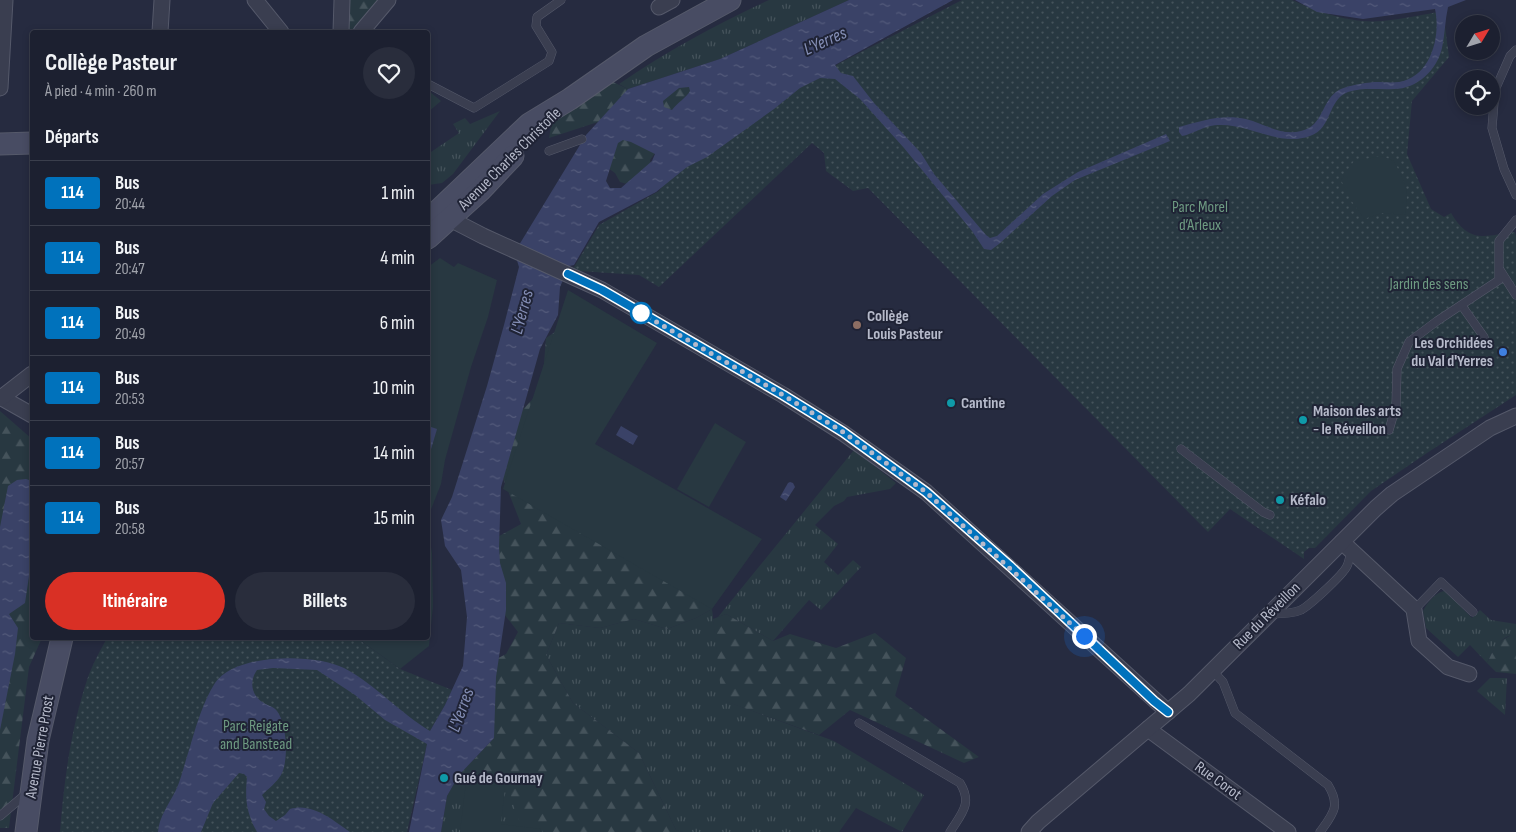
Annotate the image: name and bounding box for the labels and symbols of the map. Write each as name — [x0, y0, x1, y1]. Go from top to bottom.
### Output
north arrow — [1455, 15, 1500, 60]
water label: L'Yerres — [800, 22, 850, 60]
street label: Avenue Charles Christofle — [454, 104, 565, 215]
park label: Parc Morel d’Arleux — [1172, 198, 1228, 235]
park label: Jardin des sens — [1389, 275, 1469, 294]
water label: L'Yerres — [506, 287, 538, 336]
unlabelled marker — [630, 302, 652, 324]
place label: Collège Louis Pasteur — [867, 307, 943, 344]
marker: Collège Louis Pasteur — [851, 319, 863, 331]
place label: Les Orchidées du Val d'Yerres — [1411, 334, 1493, 371]
marker: Les Orchidées du Val d'Yerres — [1497, 346, 1509, 358]
place label: Cantine — [961, 394, 1005, 413]
marker: Cantine — [945, 397, 957, 409]
place label: Maison des arts - le Réveillon — [1313, 402, 1401, 439]
marker: Maison des arts - le Réveillon — [1297, 414, 1309, 426]
place label: Kéfalo — [1290, 491, 1326, 510]
marker: Kéfalo — [1274, 494, 1286, 506]
street label: Rue du Réveillon — [1229, 578, 1305, 654]
your location — [1072, 624, 1097, 649]
water label: L'Yerres — [443, 685, 479, 735]
street label: Avenue Pierre Prost — [21, 694, 58, 801]
park label: Parc Reigate and Banstead — [220, 717, 292, 754]
street label: Rue Corot — [1191, 758, 1245, 804]
place label: Gué de Gournay — [454, 769, 543, 788]
marker: Gué de Gournay — [438, 772, 450, 784]

